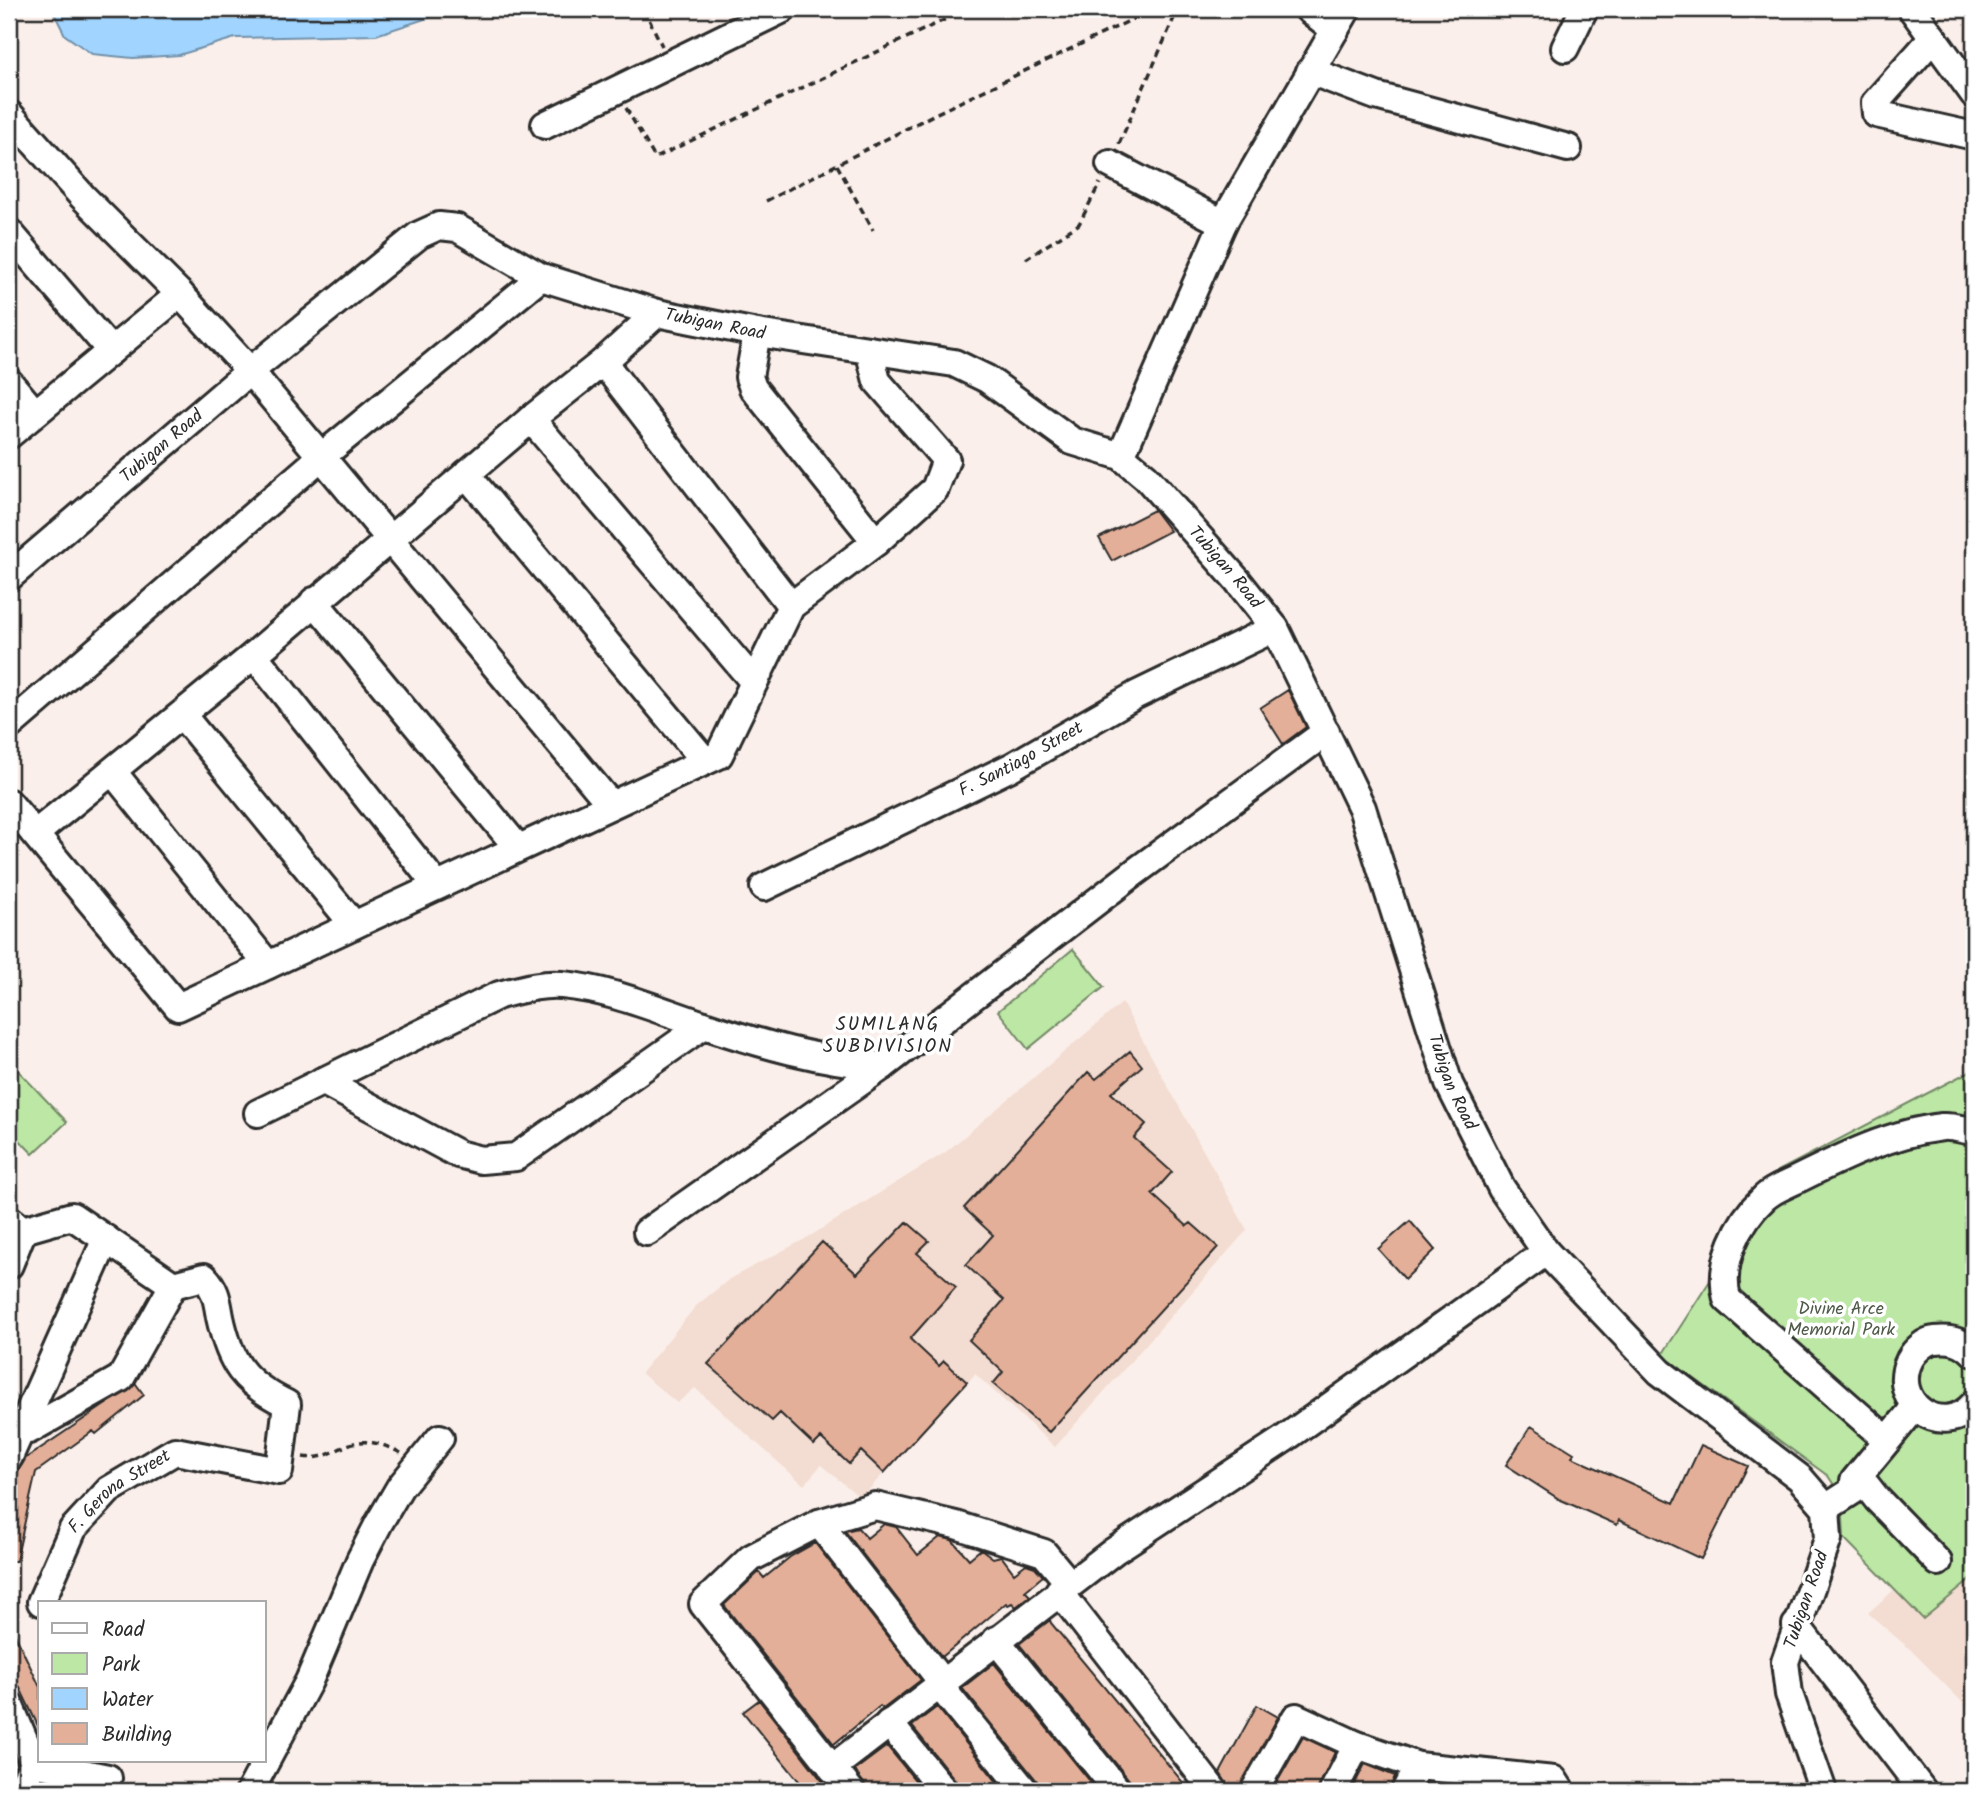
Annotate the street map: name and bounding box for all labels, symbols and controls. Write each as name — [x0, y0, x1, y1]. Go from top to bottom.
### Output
street label: Tubigan Road — [662, 300, 768, 349]
street label: Tubigan Road — [114, 402, 211, 491]
street label: Tubigan Road — [1181, 519, 1270, 616]
street label: F. Santiago Street — [954, 713, 1090, 805]
district label: SUMILANG SUBDIVISION — [823, 1010, 953, 1062]
street label: Tubigan Road — [1420, 1030, 1485, 1136]
park label: Divine Arce Memorial Park — [1787, 1295, 1895, 1345]
street label: F. Gerona Street — [61, 1441, 177, 1541]
street label: Tubigan Road — [1777, 1546, 1838, 1653]
legend — [38, 1601, 266, 1762]
text: Road — [102, 1614, 145, 1647]
text: Park — [102, 1649, 140, 1682]
text: Water — [102, 1684, 154, 1717]
text: Building — [102, 1719, 172, 1752]

